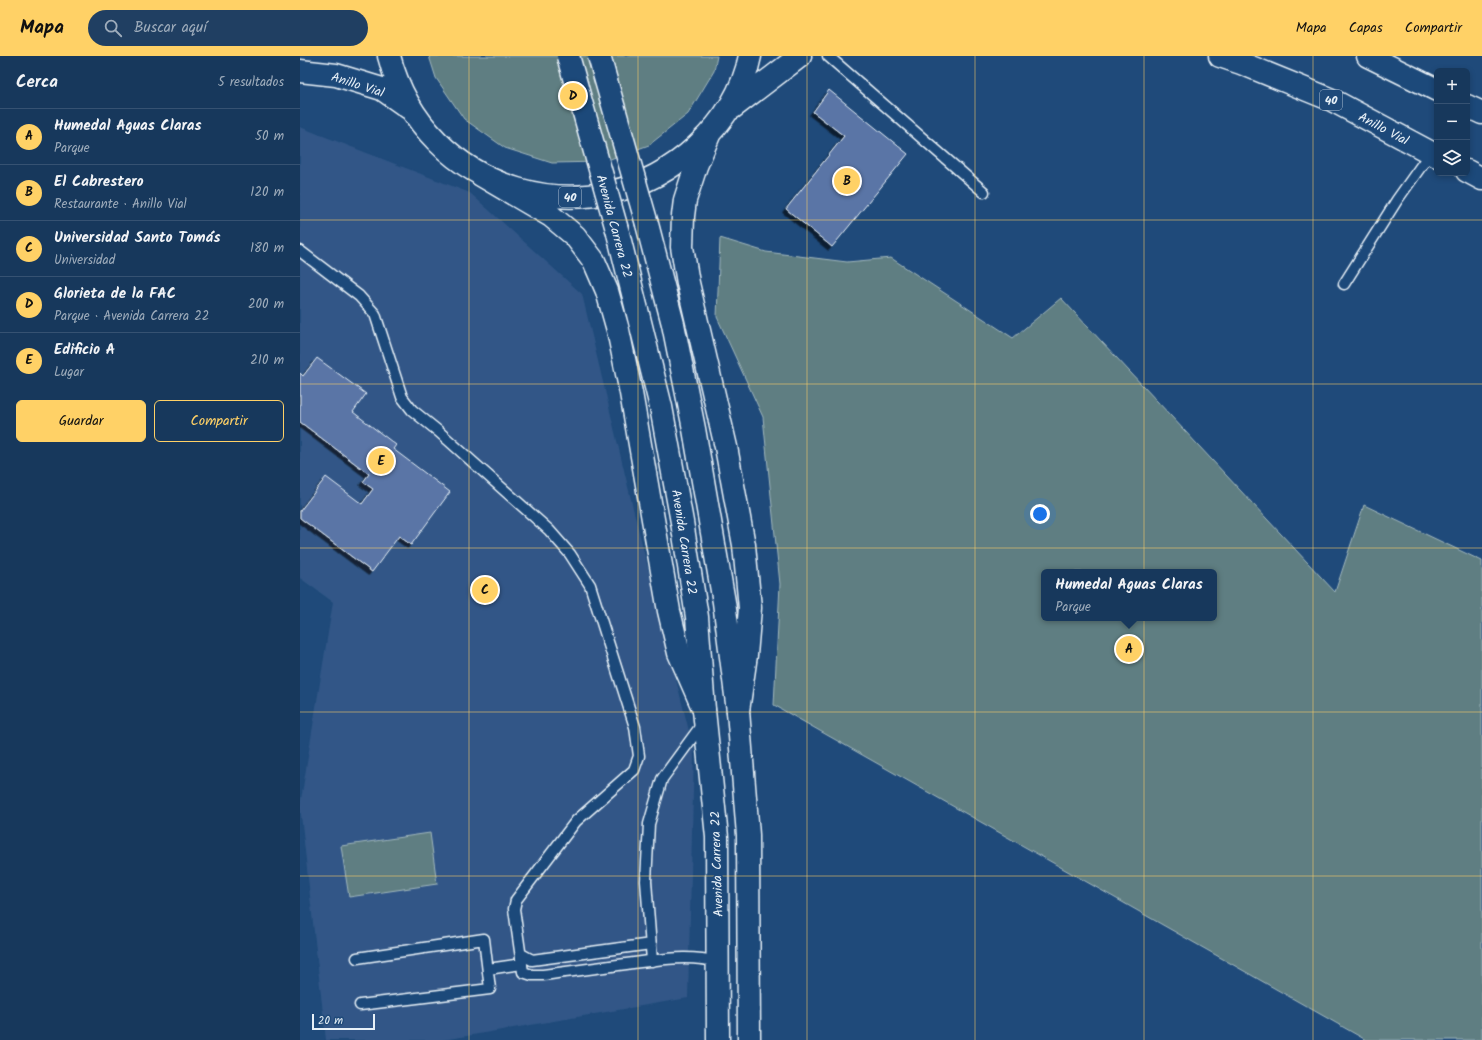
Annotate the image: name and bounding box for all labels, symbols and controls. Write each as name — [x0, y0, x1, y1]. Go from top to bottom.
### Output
search box — [88, 10, 368, 46]
text: Mapa — [20, 13, 64, 43]
text: Buscar aquí — [134, 16, 207, 40]
icon: search — [102, 17, 124, 39]
text: Mapa — [1296, 17, 1327, 39]
text: Capas — [1349, 17, 1383, 39]
text: Compartir — [1405, 17, 1462, 39]
street label: Anillo Vial — [328, 67, 387, 104]
map controls — [1434, 68, 1470, 176]
button: + — [1434, 68, 1470, 104]
text: Cerca — [16, 69, 58, 96]
text: 5 resultados — [218, 72, 284, 93]
pin: D — [560, 81, 586, 111]
road number: 40 — [1320, 90, 1342, 110]
button: − — [1434, 104, 1470, 140]
street label: Anillo Vial — [1354, 107, 1412, 151]
text: Humedal Aguas Claras — [54, 114, 202, 138]
text: A — [25, 126, 33, 147]
text: 50 m — [255, 126, 284, 147]
text: Parque — [54, 138, 90, 159]
button: layers — [1434, 140, 1470, 176]
pin: B — [834, 166, 860, 196]
text: El Cabrestero — [54, 170, 144, 194]
street label: Avenida Carrera 22 — [590, 172, 637, 280]
text: B — [25, 182, 33, 203]
text: 120 m — [250, 182, 284, 203]
road number: 40 — [559, 187, 581, 207]
text: Restaurante · Anillo Vial — [54, 194, 187, 215]
text: Universidad Santo Tomás — [54, 226, 220, 250]
text: C — [25, 238, 33, 259]
text: 180 m — [250, 238, 284, 259]
text: Universidad — [54, 250, 115, 271]
text: Glorieta de la FAC — [54, 282, 176, 306]
text: D — [25, 294, 33, 315]
text: 200 m — [248, 294, 284, 315]
text: Parque · Avenida Carrera 22 — [54, 306, 209, 327]
text: Edificio A — [54, 338, 115, 362]
text: E — [25, 350, 33, 371]
text: 210 m — [250, 350, 284, 371]
text: Lugar — [54, 362, 84, 383]
button: Guardar — [16, 400, 146, 442]
button: Compartir — [154, 400, 284, 442]
pin: E — [368, 446, 394, 476]
street label: Avenida Carrera 22 — [665, 488, 702, 596]
your location — [1030, 504, 1050, 524]
popup — [1041, 569, 1217, 621]
text: Humedal Aguas Claras — [1055, 573, 1203, 597]
pin: C — [472, 575, 498, 605]
text: Parque — [1055, 597, 1091, 618]
pin: A — [1116, 634, 1142, 664]
street label: Avenida Carrera 22 — [705, 811, 730, 917]
scale bar — [312, 1012, 375, 1031]
text: 20 m — [318, 1012, 343, 1030]

